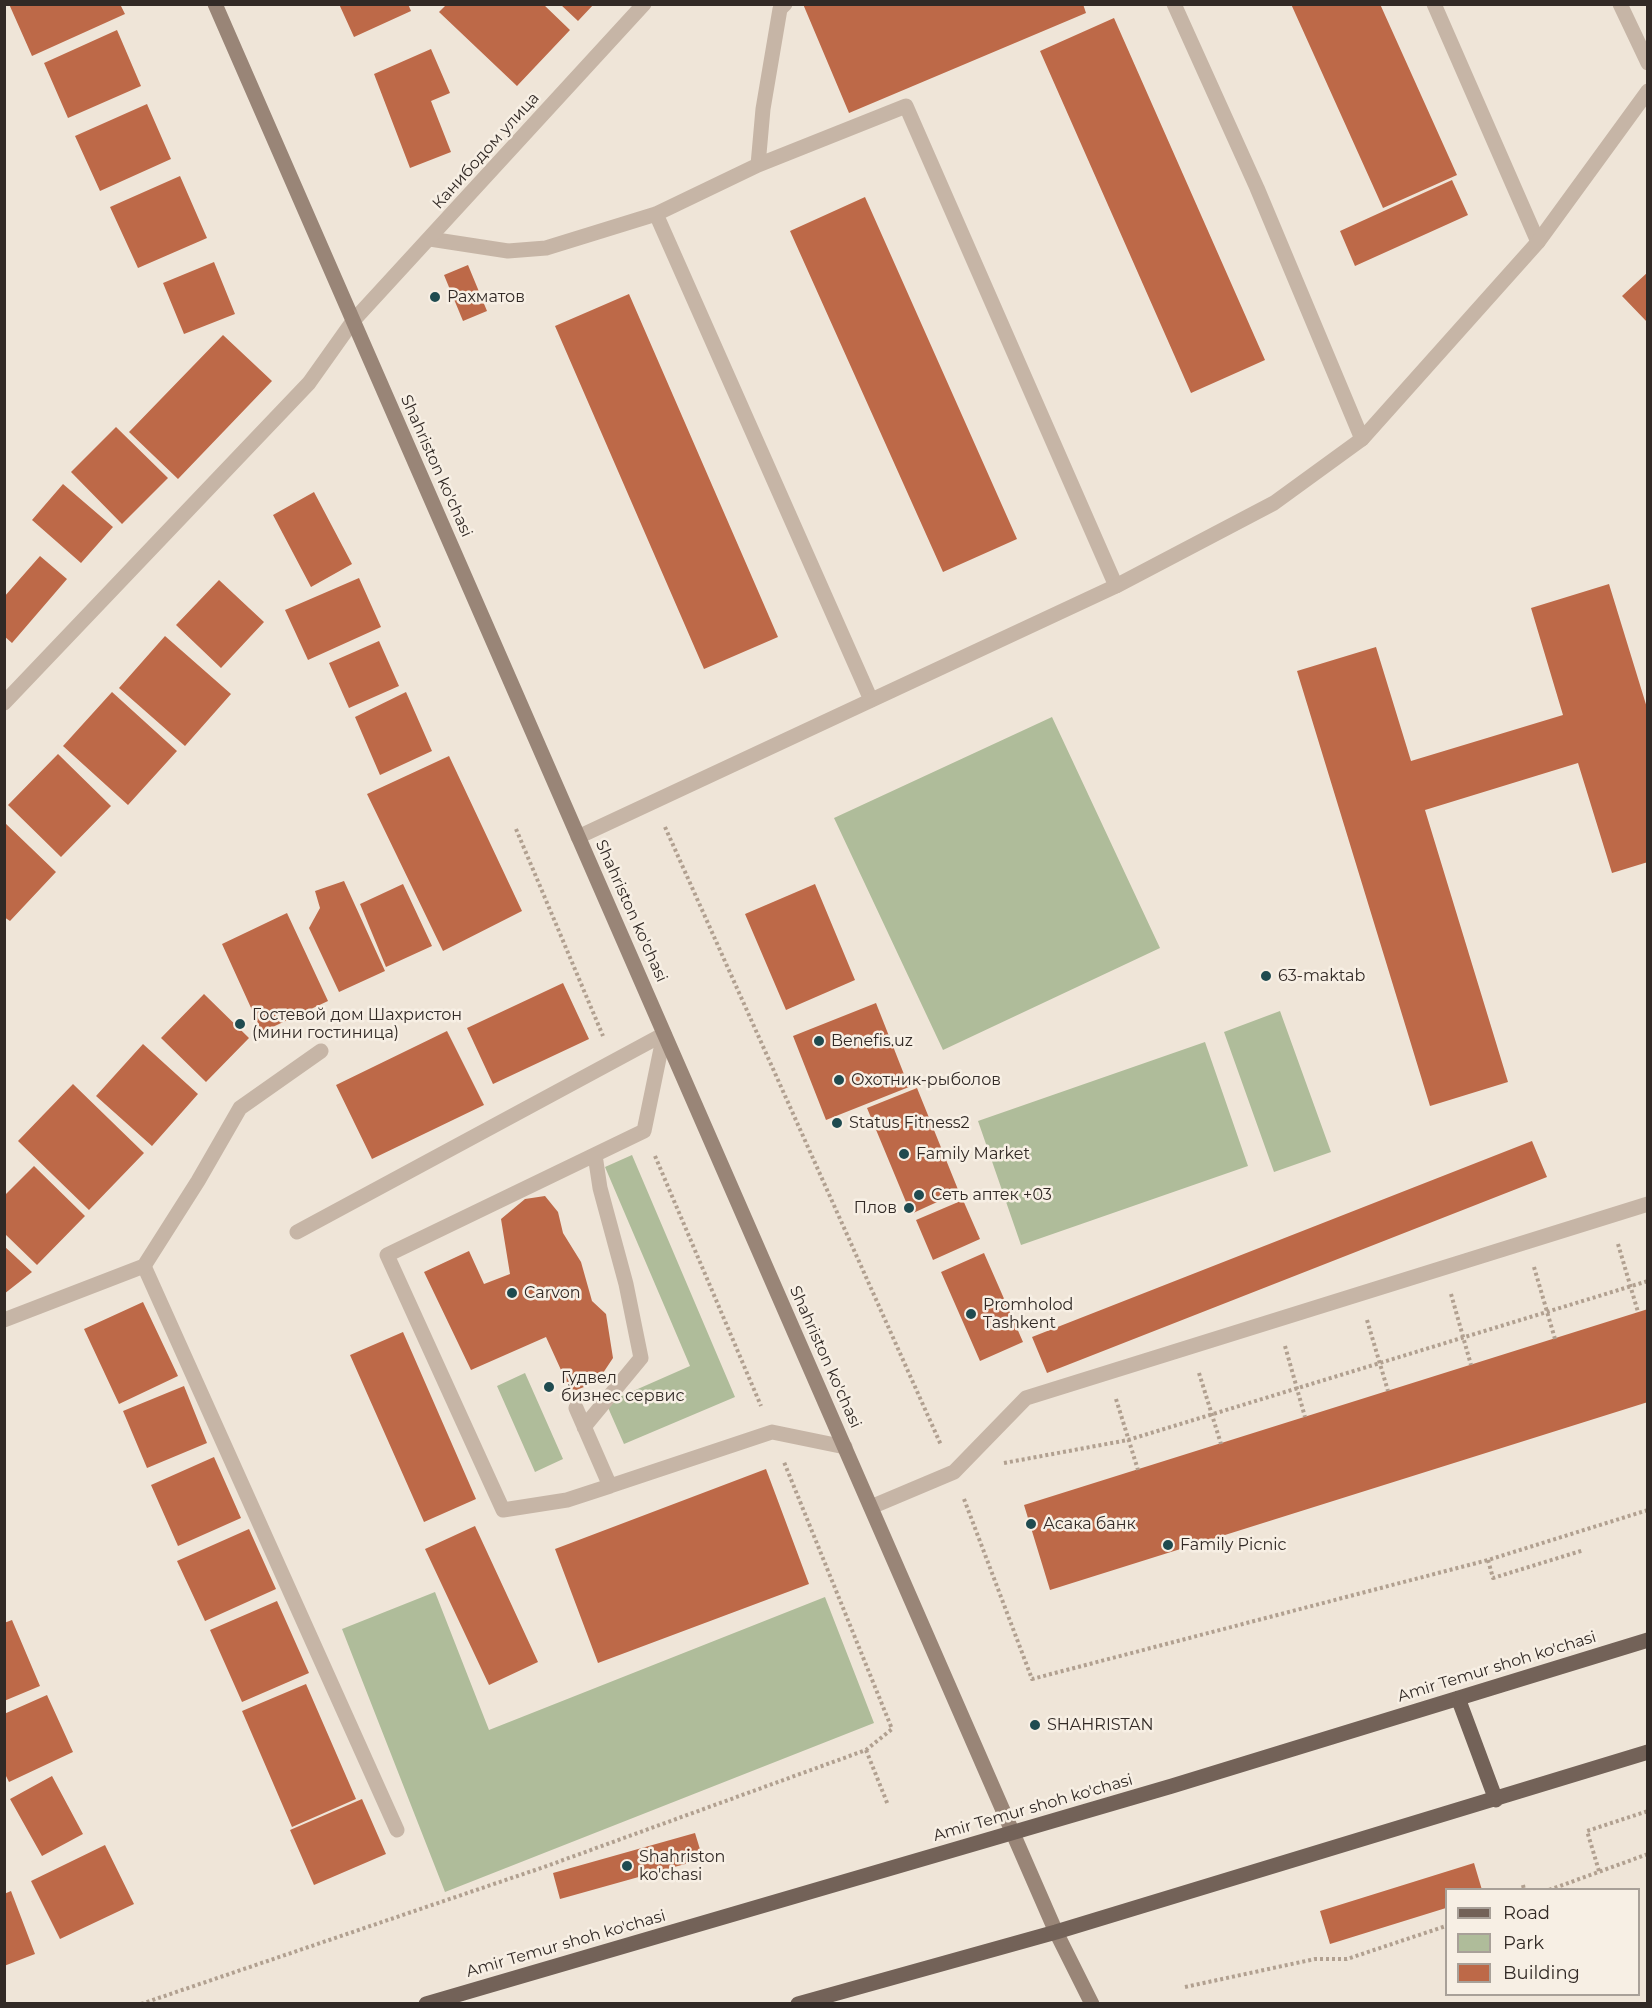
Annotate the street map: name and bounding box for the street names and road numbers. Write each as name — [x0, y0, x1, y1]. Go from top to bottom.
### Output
street label: Канибодом улица — [429, 89, 543, 213]
street label: Shahriston ko'chasi — [396, 392, 476, 540]
street label: Shahriston ko'chasi — [591, 837, 671, 985]
street label: Shahriston ko'chasi — [785, 1283, 865, 1431]
street label: Amir Temur shoh ko'chasi — [1395, 1628, 1599, 1706]
street label: Amir Temur shoh ko'chasi — [931, 1770, 1135, 1846]
street label: Amir Temur shoh ko'chasi — [464, 1906, 668, 1982]

